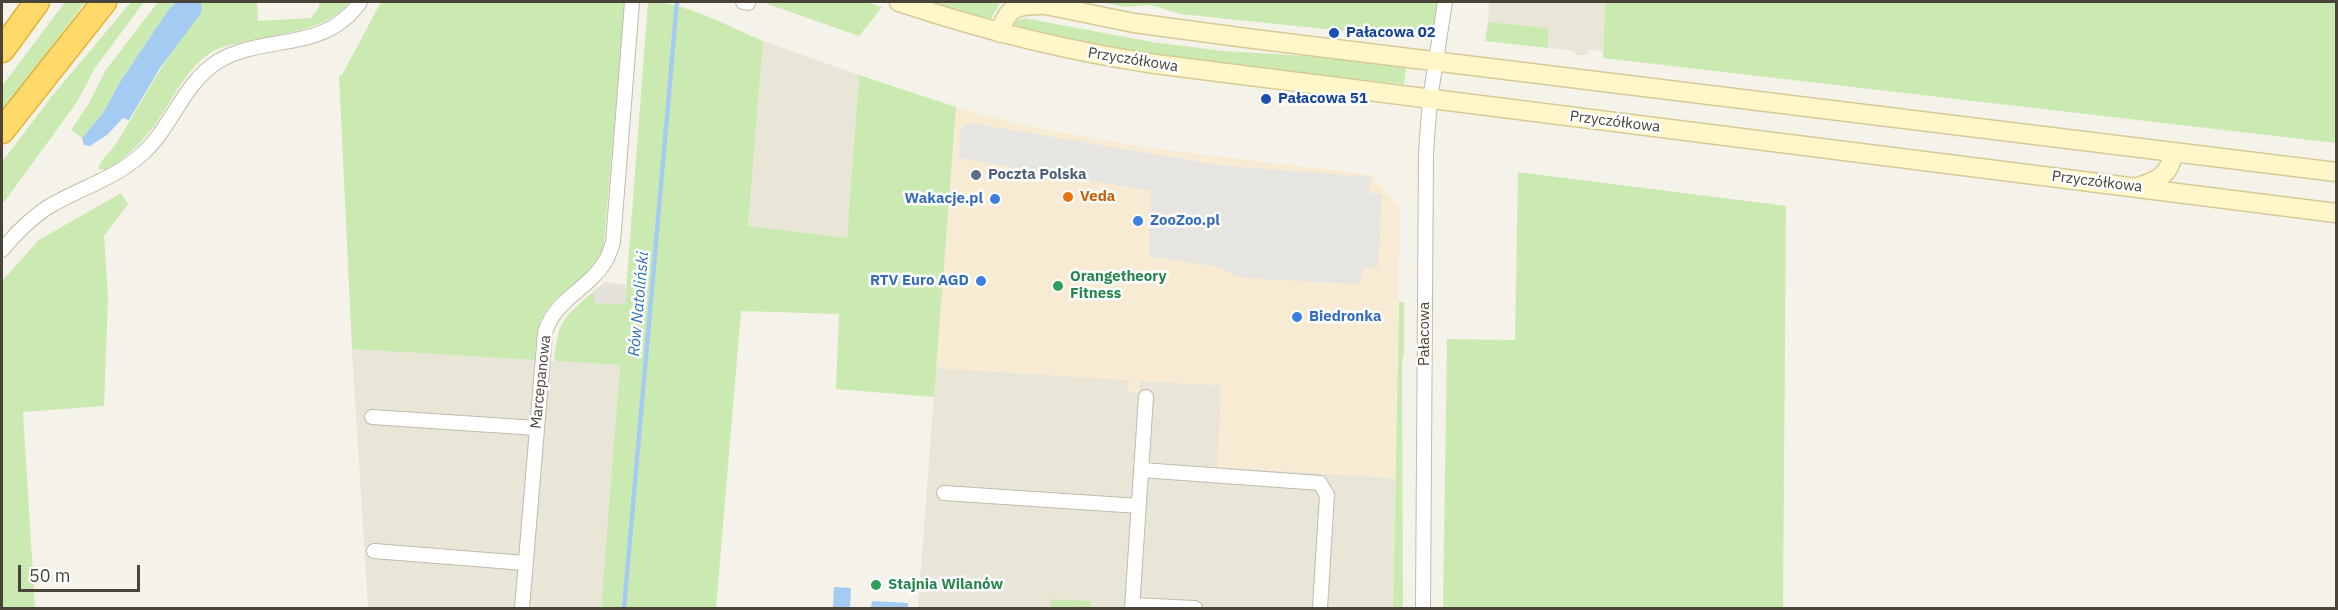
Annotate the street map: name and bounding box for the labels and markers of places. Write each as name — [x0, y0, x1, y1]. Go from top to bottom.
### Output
place label: Pałacowa 02 — [1346, 24, 1436, 42]
marker: Pałacowa 02 — [1327, 26, 1341, 40]
place label: Pałacowa 51 — [1278, 90, 1368, 108]
marker: Pałacowa 51 — [1259, 92, 1273, 106]
place label: Poczta Polska — [988, 166, 1087, 184]
marker: Poczta Polska — [969, 168, 983, 182]
place label: Veda — [1080, 188, 1115, 206]
place label: Wakacje.pl — [905, 190, 983, 208]
marker: Veda — [1061, 190, 1075, 204]
marker: Wakacje.pl — [988, 192, 1002, 206]
place label: ZooZoo.pl — [1150, 212, 1220, 230]
marker: ZooZoo.pl — [1131, 214, 1145, 228]
place label: Orangetheory Fitness — [1070, 268, 1166, 303]
place label: RTV Euro AGD — [870, 272, 969, 290]
marker: RTV Euro AGD — [974, 274, 988, 288]
marker: Orangetheory Fitness — [1051, 279, 1065, 293]
place label: Biedronka — [1309, 308, 1381, 326]
marker: Biedronka — [1290, 310, 1304, 324]
place label: Stajnia Wilanów — [888, 576, 1003, 594]
marker: Stajnia Wilanów — [869, 578, 883, 592]

